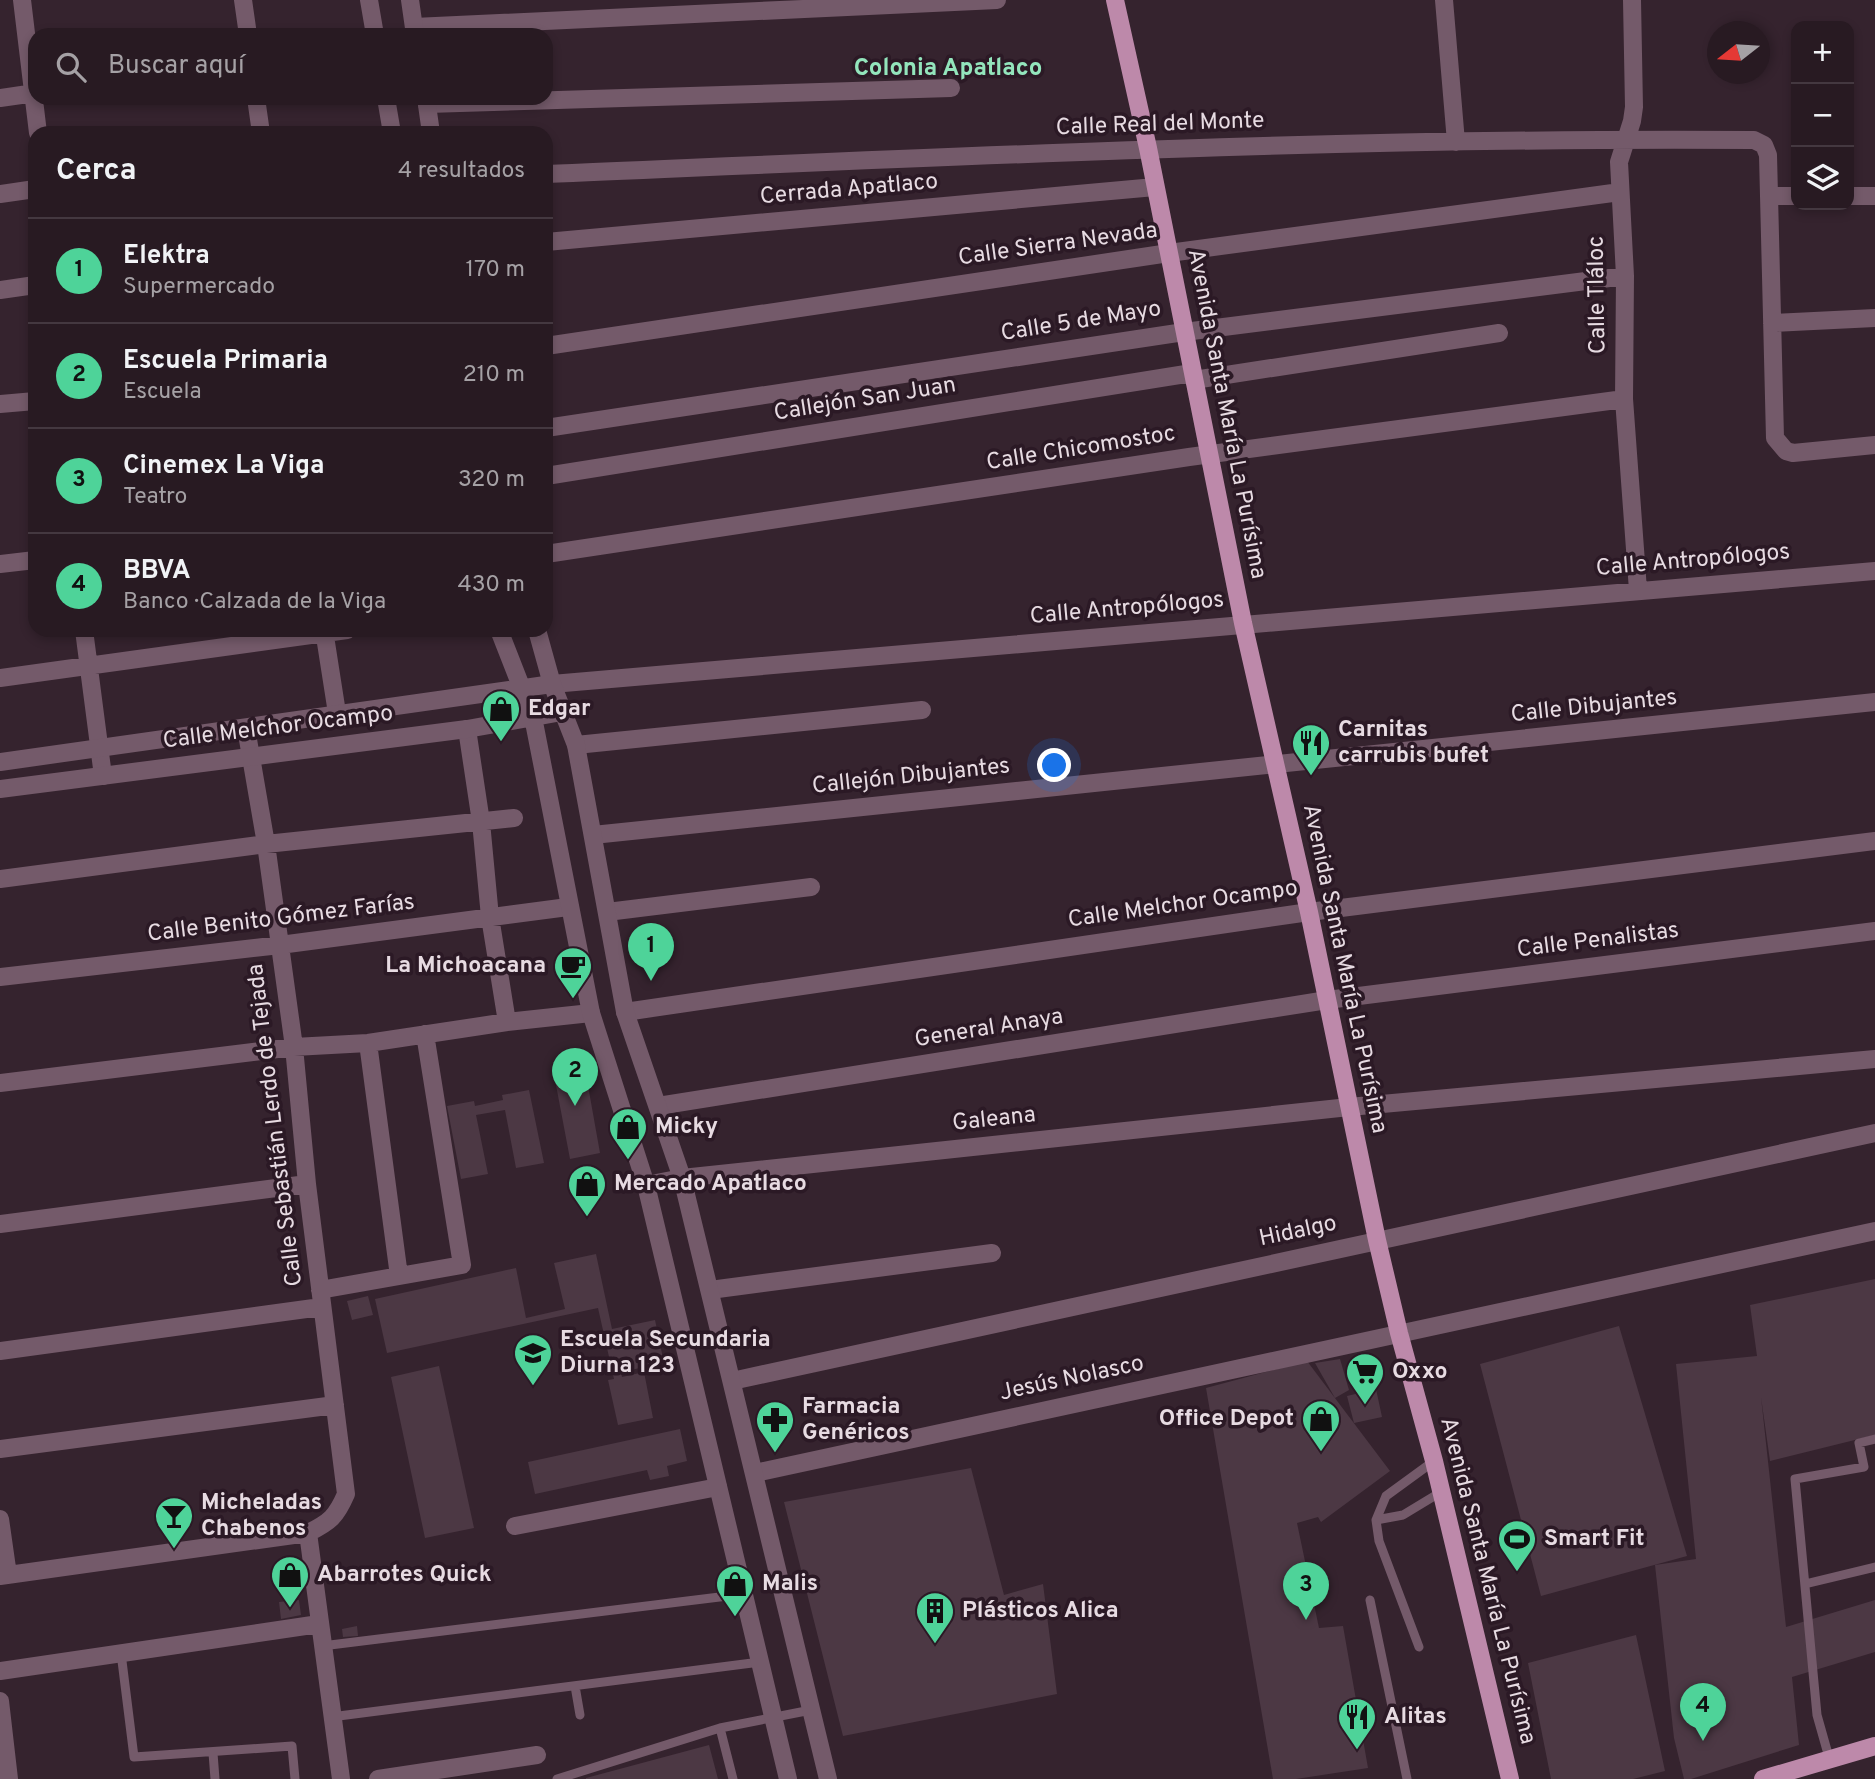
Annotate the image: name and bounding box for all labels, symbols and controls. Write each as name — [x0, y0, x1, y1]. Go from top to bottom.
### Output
north arrow — [1707, 21, 1770, 84]
map controls — [1791, 21, 1854, 210]
button: + — [1791, 21, 1854, 84]
search box — [28, 28, 553, 105]
icon: search — [52, 48, 90, 86]
text: Buscar aquí — [108, 50, 245, 83]
district label: Colonia Apatlaco — [854, 54, 1042, 84]
button: − — [1791, 84, 1854, 147]
street label: Calle Real del Monte — [1055, 107, 1265, 143]
button: layers — [1791, 147, 1854, 210]
text: Cerca — [56, 153, 136, 190]
text: 4 resultados — [398, 157, 525, 186]
street label: Cerrada Apatlaco — [759, 168, 939, 212]
street label: Calle Sierra Nevada — [957, 217, 1159, 273]
street label: Calle Tláloc — [1582, 236, 1614, 354]
text: Elektra — [123, 240, 210, 273]
street label: Avenida Santa María La Purísima — [1180, 246, 1272, 582]
text: 1 — [74, 256, 84, 285]
text: 170 m — [466, 256, 525, 285]
text: Supermercado — [123, 273, 275, 302]
street label: Calle 5 de Mayo — [999, 295, 1163, 349]
text: Escuela Primaria — [123, 345, 328, 378]
text: 2 — [72, 361, 86, 390]
text: 210 m — [463, 361, 525, 390]
street label: Callejón San Juan — [772, 371, 958, 429]
text: Escuela — [123, 378, 202, 407]
street label: Calle Chicomostoc — [984, 420, 1178, 478]
text: Cinemex La Viga — [123, 450, 325, 483]
text: 3 — [72, 466, 86, 495]
text: 320 m — [458, 466, 525, 495]
text: Teatro — [123, 483, 187, 512]
street label: Calle Antropólogos — [1595, 538, 1791, 584]
text: BBVA — [123, 555, 191, 588]
text: 4 — [72, 571, 86, 600]
text: 430 m — [457, 571, 525, 600]
street label: Calle Antropólogos — [1029, 586, 1225, 632]
text: Banco · Calzada de la Viga — [123, 588, 386, 617]
street label: Calle Dibujantes — [1509, 684, 1679, 730]
shop icon: Edgar — [480, 688, 522, 743]
place label: Edgar — [528, 695, 591, 724]
street label: Calle Melchor Ocampo — [161, 699, 395, 757]
place label: Carnitas carrubis bufet — [1338, 716, 1489, 771]
restaurant icon: Carnitas carrubis bufet — [1290, 722, 1332, 777]
your location — [1037, 748, 1071, 782]
street label: Callejón Dibujantes — [811, 752, 1011, 802]
street label: Avenida Santa María La Purísima — [1295, 802, 1393, 1136]
street label: Calle Melchor Ocampo — [1066, 875, 1300, 935]
street label: Calle Benito Gómez Farías — [146, 888, 416, 950]
street label: Calle Penalistas — [1515, 917, 1681, 965]
pin: 1 — [628, 923, 674, 981]
cafe icon: La Michoacana — [552, 945, 594, 1000]
place label: La Michoacana — [385, 952, 546, 981]
street label: Calle Sebastián Lerdo de Tejada — [242, 962, 310, 1288]
street label: General Anaya — [913, 1003, 1065, 1055]
pin: 2 — [552, 1048, 598, 1106]
street label: Galeana — [951, 1101, 1037, 1139]
shop icon: Micky — [607, 1106, 649, 1161]
place label: Micky — [655, 1113, 718, 1142]
shop icon: Mercado Apatlaco — [566, 1163, 608, 1218]
place label: Mercado Apatlaco — [614, 1170, 807, 1199]
street label: Hidalgo — [1257, 1210, 1339, 1254]
place label: Escuela Secundaria Diurna 123 — [560, 1326, 770, 1381]
school or university icon: Escuela Secundaria Diurna 123 — [512, 1332, 554, 1387]
street label: Jesús Nolasco — [997, 1350, 1147, 1408]
supermarket icon: Oxxo — [1344, 1351, 1386, 1406]
place label: Oxxo — [1392, 1358, 1447, 1387]
place label: Farmacia Genéricos — [802, 1393, 910, 1448]
shop icon: Office Depot — [1300, 1398, 1342, 1453]
pharmacy icon: Farmacia Genéricos — [754, 1399, 796, 1454]
place label: Office Depot — [1159, 1405, 1294, 1434]
street label: Avenida Santa María La Purísima — [1432, 1415, 1542, 1747]
place label: Micheladas Chabenos — [201, 1489, 322, 1544]
bar icon: Micheladas Chabenos — [153, 1495, 195, 1550]
sports icon: Smart Fit — [1496, 1518, 1538, 1573]
place label: Smart Fit — [1544, 1525, 1644, 1554]
shop icon: Abarrotes Quick — [269, 1554, 311, 1609]
place label: Abarrotes Quick — [317, 1561, 492, 1590]
pin: 3 — [1283, 1562, 1329, 1620]
shop icon: Malis — [714, 1563, 756, 1618]
place label: Malis — [762, 1570, 818, 1599]
building icon: Plásticos Alica — [914, 1590, 956, 1645]
place label: Plásticos Alica — [962, 1597, 1118, 1626]
pin: 4 — [1680, 1683, 1726, 1741]
restaurant icon: Alitas — [1336, 1696, 1378, 1751]
place label: Alitas — [1384, 1703, 1447, 1732]

